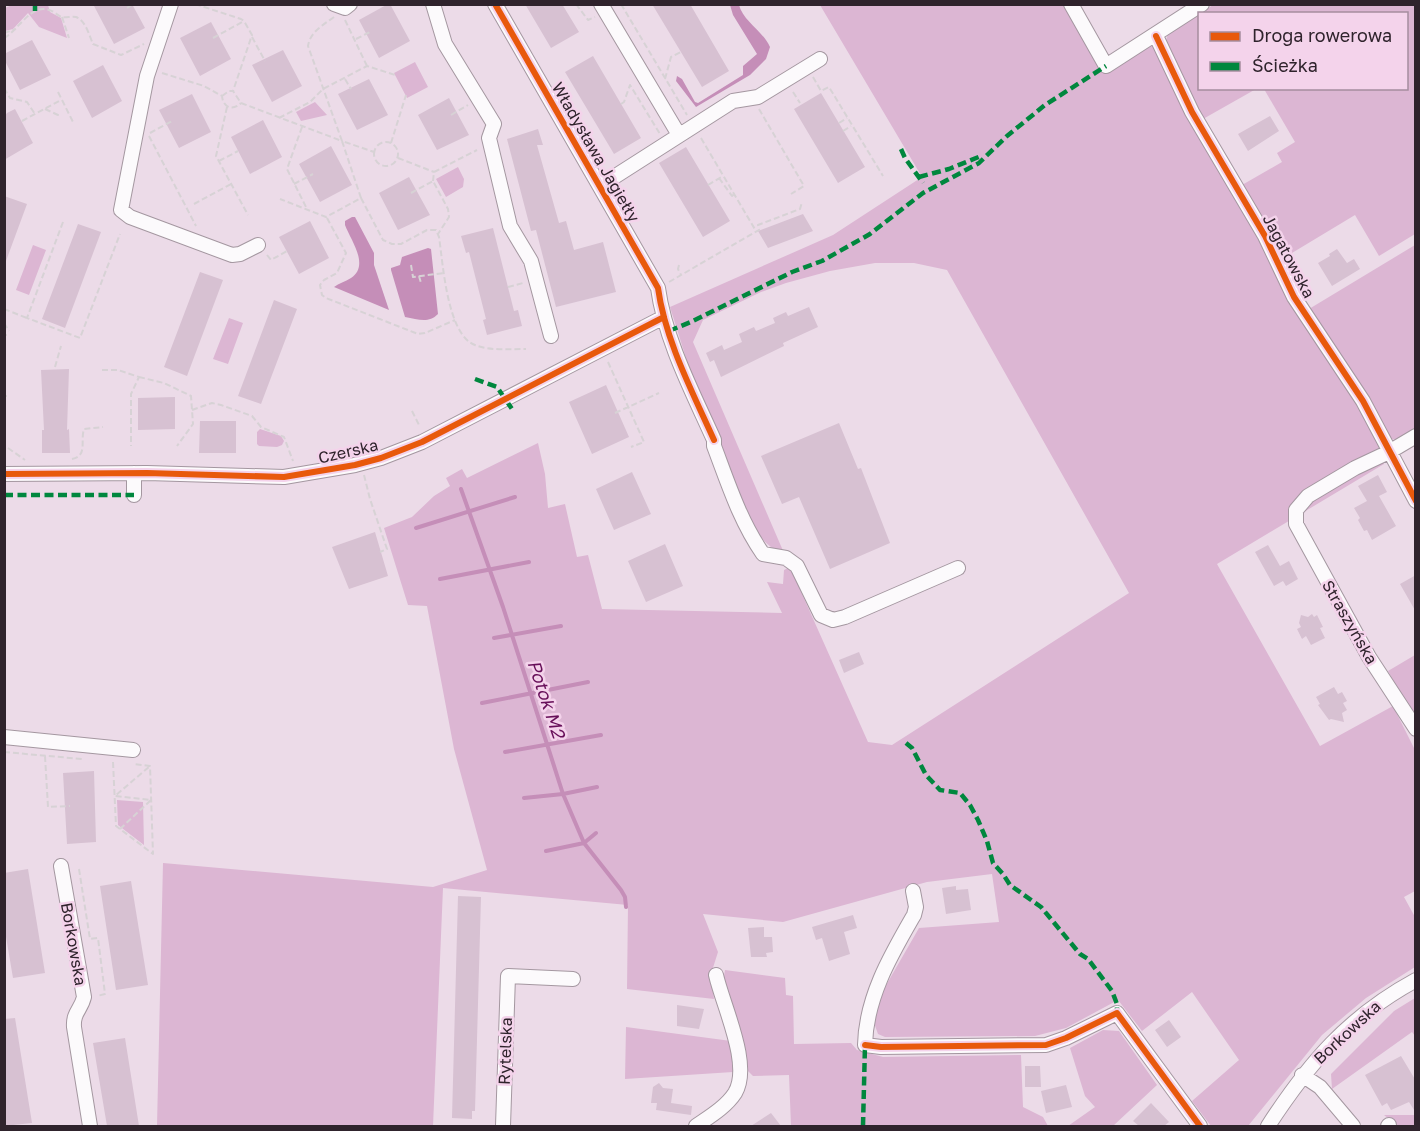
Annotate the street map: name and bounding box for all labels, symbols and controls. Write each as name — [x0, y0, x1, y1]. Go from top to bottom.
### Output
legend — [1198, 12, 1408, 90]
text: Droga rowerowa — [1252, 24, 1392, 46]
text: Ścieżka — [1252, 54, 1318, 76]
street label: Władysława Jagiełły — [548, 78, 644, 226]
street label: Jagatowska — [1259, 211, 1319, 301]
street label: Czerska — [316, 434, 380, 468]
street label: Straszyńska — [1318, 577, 1382, 667]
water label: Potok M2 — [523, 657, 571, 742]
street label: Borkowska — [57, 901, 91, 987]
street label: Borkowska — [1309, 996, 1385, 1068]
street label: Rytelska — [494, 1017, 516, 1085]

